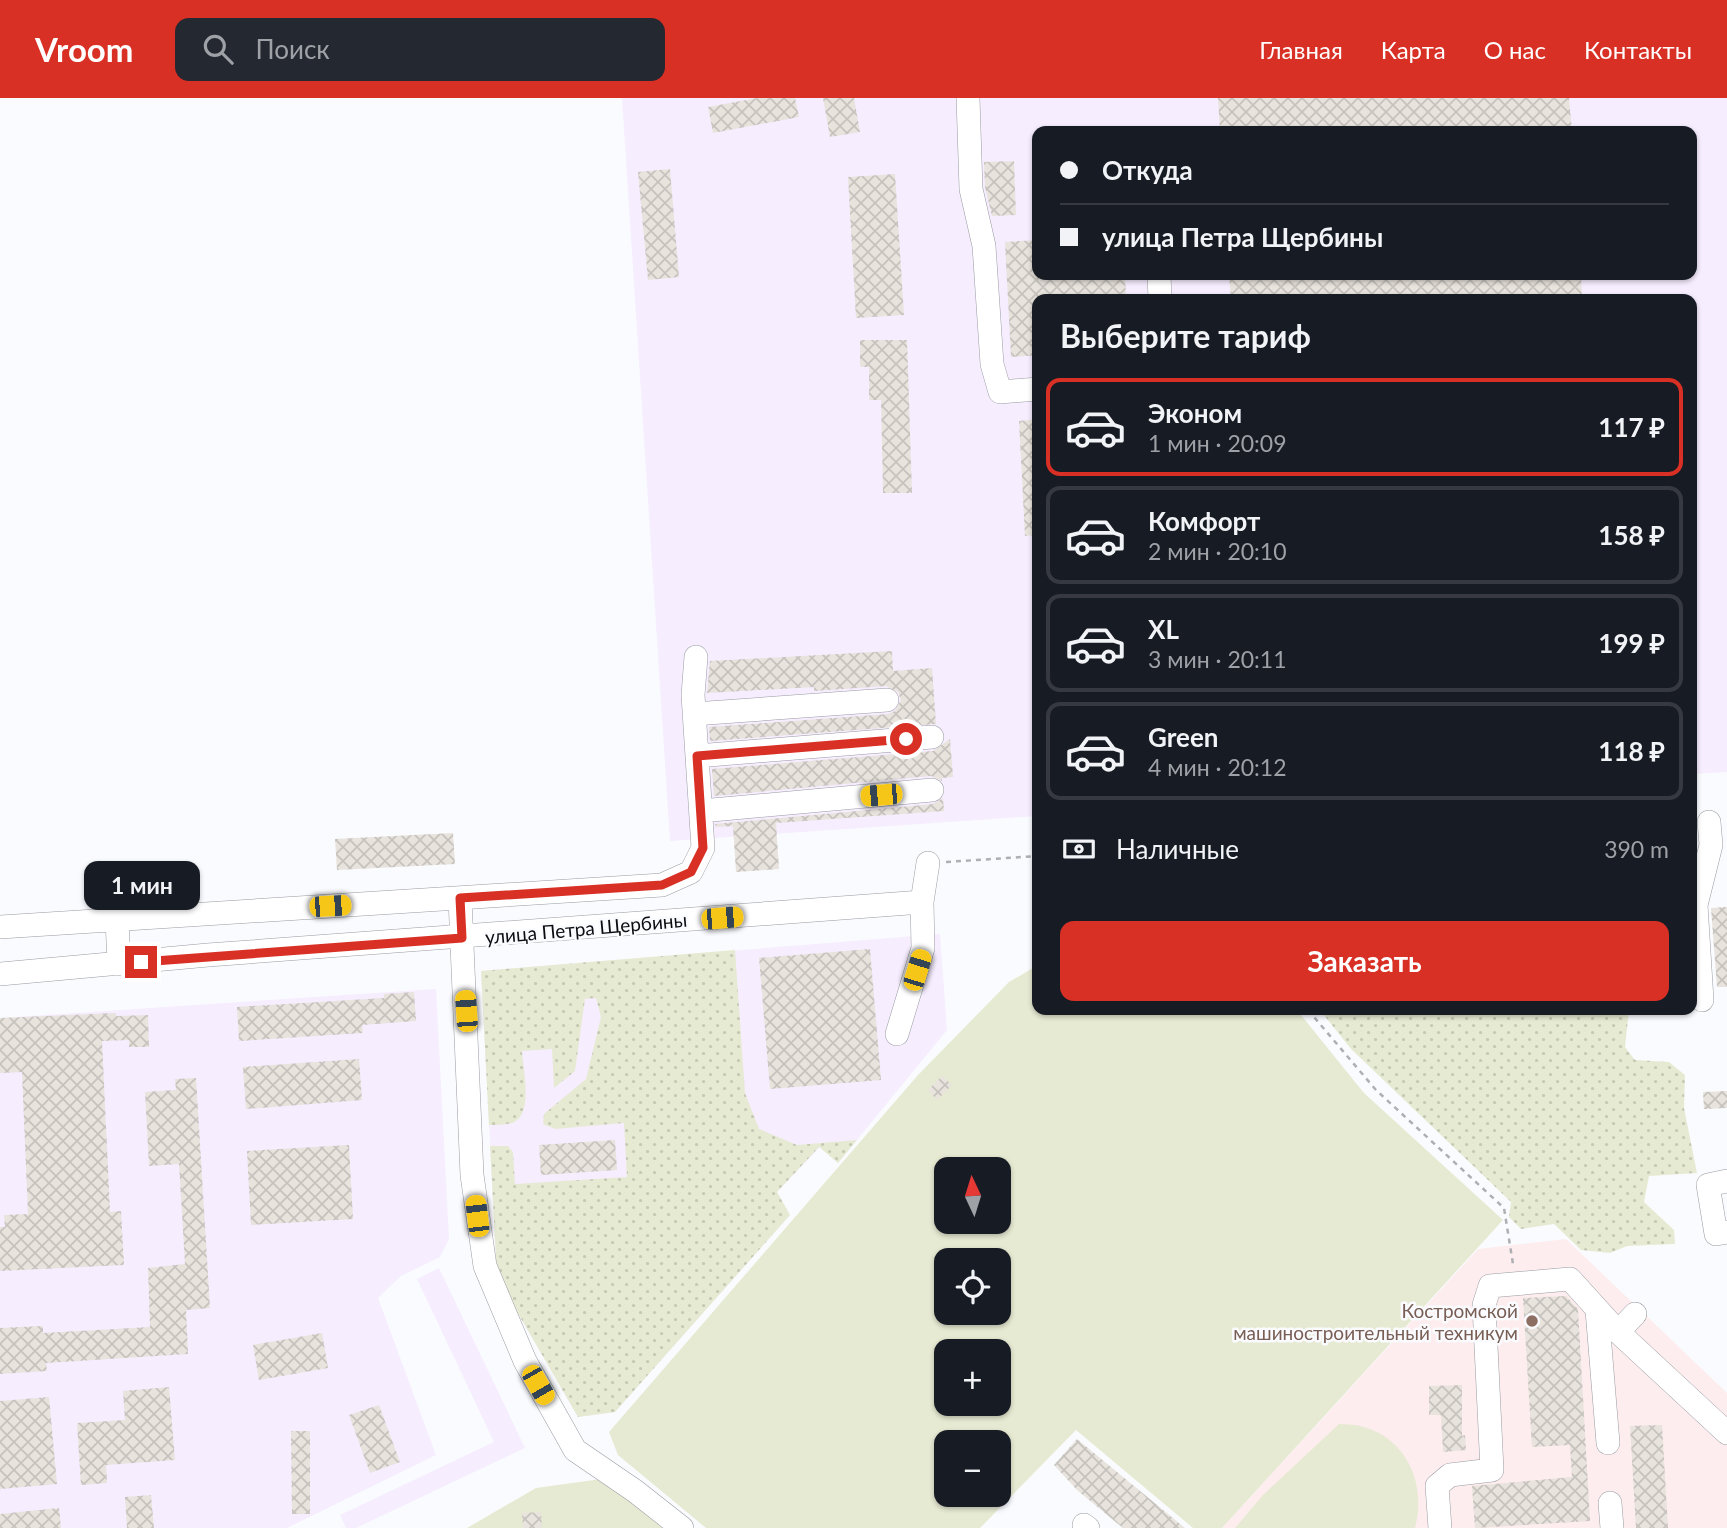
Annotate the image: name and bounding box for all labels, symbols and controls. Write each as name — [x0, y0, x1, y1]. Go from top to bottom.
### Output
search box — [175, 18, 665, 81]
text: Vroom — [35, 29, 133, 69]
icon: search — [199, 30, 237, 68]
text: Поиск — [255, 33, 330, 65]
text: Главная — [1259, 35, 1343, 64]
text: Карта — [1381, 35, 1446, 64]
text: О нас — [1484, 35, 1546, 64]
text: Контакты — [1584, 35, 1692, 64]
text: Откуда — [1102, 154, 1193, 186]
text: улица Петра Щербины — [1102, 221, 1383, 253]
text: Выберите тариф — [1060, 316, 1311, 355]
icon: car — [1064, 396, 1127, 459]
text: Эконом — [1148, 397, 1242, 429]
text: 117 ₽ — [1598, 411, 1665, 443]
text: 1 мин · 20:09 — [1148, 429, 1287, 457]
icon: car — [1064, 504, 1127, 567]
text: Комфорт — [1148, 505, 1260, 537]
text: 158 ₽ — [1598, 519, 1665, 551]
text: 2 мин · 20:10 — [1148, 537, 1287, 565]
icon: car — [1064, 612, 1127, 675]
text: XL — [1148, 613, 1179, 645]
text: 199 ₽ — [1598, 627, 1665, 659]
text: 3 мин · 20:11 — [1148, 645, 1287, 673]
icon: car — [1064, 720, 1127, 783]
text: Green — [1148, 721, 1218, 753]
route start — [890, 723, 922, 755]
text: 118 ₽ — [1598, 735, 1665, 767]
text: 4 мин · 20:12 — [1148, 753, 1287, 781]
car — [860, 783, 903, 807]
icon: cash — [1060, 830, 1098, 868]
text: Наличные — [1116, 833, 1239, 865]
text: 390 m — [1604, 835, 1669, 863]
callout: 1 мин — [83, 860, 199, 910]
text: 1 мин — [111, 871, 173, 899]
car — [309, 894, 352, 918]
car — [701, 906, 744, 930]
street label: улица Петра Щербины — [484, 908, 688, 948]
button: Заказать — [1060, 921, 1669, 1001]
route end — [125, 946, 157, 978]
car — [901, 947, 934, 993]
car — [455, 989, 478, 1033]
north arrow — [934, 1157, 1012, 1234]
map controls — [934, 1157, 1011, 1507]
car — [465, 1194, 490, 1238]
button: locate — [934, 1248, 1011, 1325]
place label: Костромской машиностроительный техникум — [1233, 1299, 1518, 1344]
marker: Костромской машиностроительный техникум — [1524, 1313, 1540, 1329]
button: + — [934, 1339, 1011, 1416]
car — [519, 1362, 558, 1408]
button: − — [934, 1430, 1011, 1507]

